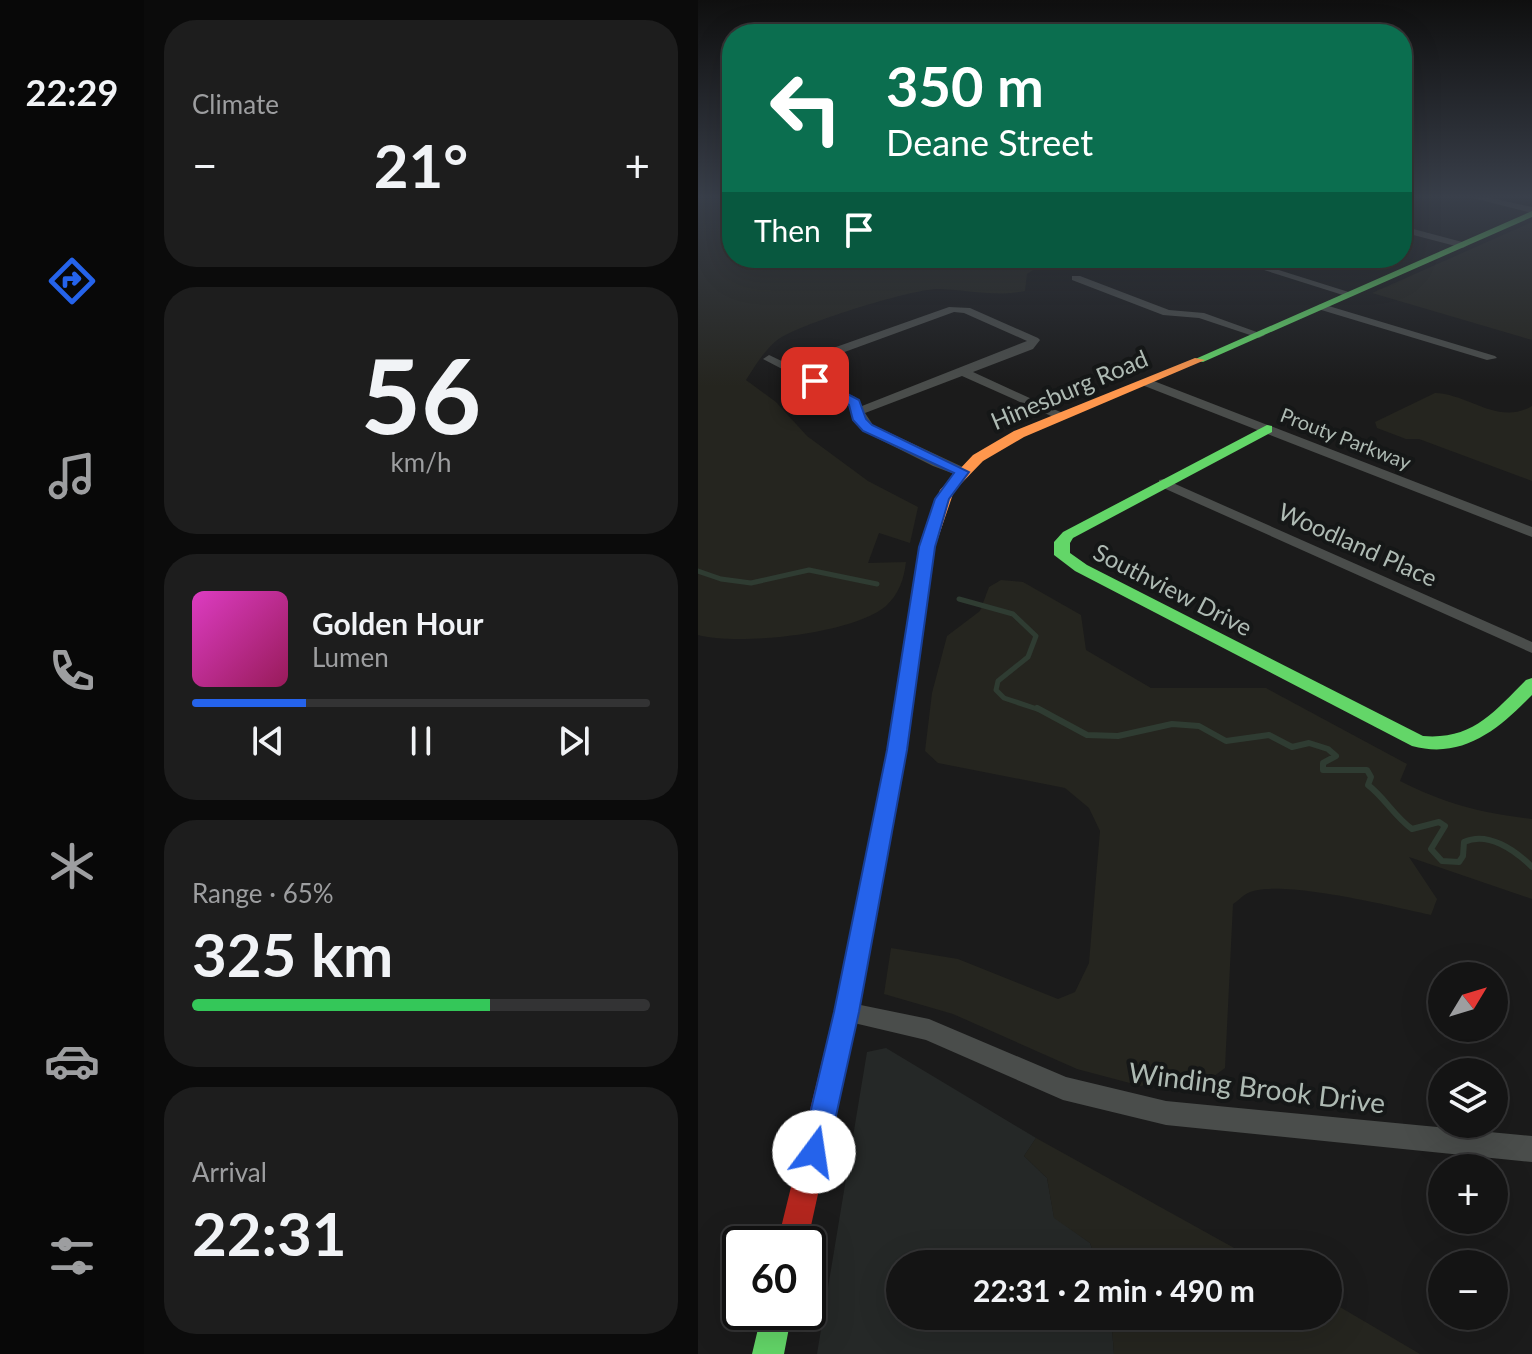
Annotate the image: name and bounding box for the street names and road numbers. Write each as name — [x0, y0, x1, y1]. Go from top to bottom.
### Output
street label: Hinesburg Road — [986, 343, 1152, 435]
street label: Prouty Parkway — [1277, 402, 1415, 474]
street label: Woodland Place — [1274, 496, 1442, 592]
street label: Southview Drive — [1089, 537, 1257, 641]
street label: Winding Brook Drive — [1127, 1054, 1387, 1120]

